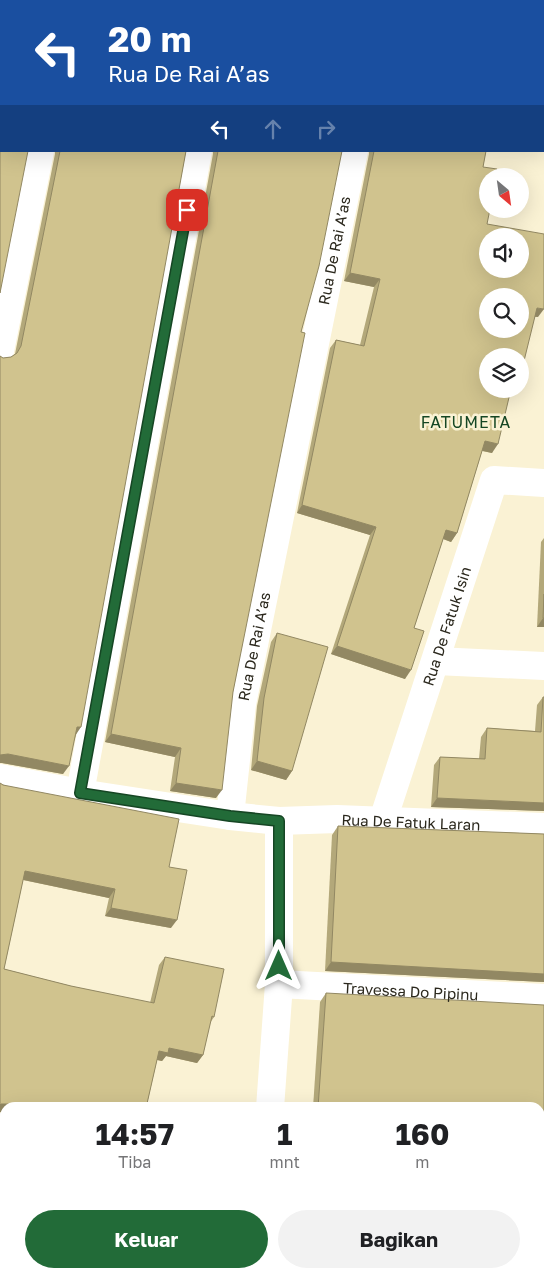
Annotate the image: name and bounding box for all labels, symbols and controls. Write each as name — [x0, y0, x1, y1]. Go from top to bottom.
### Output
text: 20 m — [108, 18, 191, 60]
icon: left — [25, 20, 90, 85]
text: Rua De Rai A’as — [108, 60, 270, 87]
icon: left — [206, 115, 234, 143]
icon: ahead — [259, 115, 287, 143]
icon: right — [312, 115, 340, 143]
north arrow — [479, 168, 529, 218]
map controls — [479, 168, 529, 398]
pin — [166, 189, 208, 231]
street label: Rua De Rai A’as — [314, 195, 354, 306]
icon: arrive — [173, 196, 201, 224]
button: sound — [479, 228, 529, 278]
button: search — [479, 288, 529, 338]
button: layers — [479, 348, 529, 398]
district label: FATUMETA — [421, 412, 511, 432]
street label: Rua De Fatuk Isin — [418, 564, 474, 688]
street label: Rua De Rai A’as — [234, 590, 273, 702]
street label: Rua De Fatuk Laran — [341, 810, 481, 834]
position arrow — [252, 939, 304, 991]
street label: Travessa Do Pipinu — [343, 978, 479, 1004]
text: 14:57 — [96, 1116, 174, 1152]
text: 1 — [277, 1116, 292, 1152]
text: 160 — [395, 1116, 449, 1152]
text: Tiba — [118, 1152, 151, 1172]
text: mnt — [270, 1152, 300, 1172]
text: m — [415, 1152, 429, 1172]
button: Keluar — [25, 1210, 268, 1268]
button: Bagikan — [278, 1210, 520, 1268]

